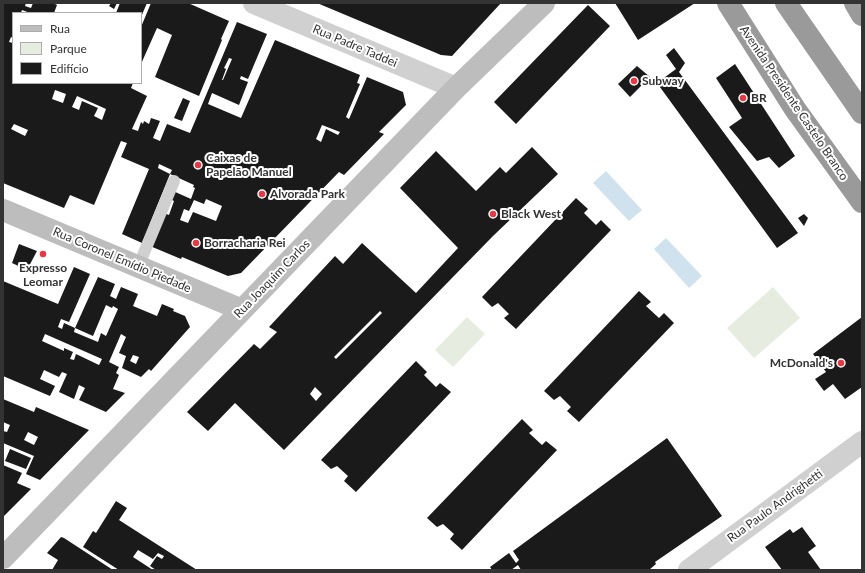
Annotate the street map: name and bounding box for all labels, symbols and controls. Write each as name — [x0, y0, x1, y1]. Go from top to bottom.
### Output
legend — [12, 12, 142, 84]
text: Rua — [50, 21, 70, 36]
street label: Rua Padre Taddei — [311, 22, 399, 70]
street label: Avenida Presidente Castelo Branco — [737, 23, 851, 183]
text: Parque — [50, 41, 87, 56]
text: Edifício — [50, 61, 89, 76]
place label: Subway — [642, 74, 684, 88]
marker: Subway — [629, 76, 639, 86]
place label: BR — [751, 91, 767, 105]
marker: BR — [738, 93, 748, 103]
place label: Caixas de Papelão Manuel — [206, 151, 292, 179]
marker: Caixas de Papelão Manuel — [193, 160, 203, 170]
place label: Alvorada Park — [270, 187, 345, 201]
marker: Alvorada Park — [257, 189, 267, 199]
place label: Black West — [501, 207, 561, 221]
marker: Black West — [488, 209, 498, 219]
street label: Rua Coronel Emídio Piedade — [51, 224, 193, 296]
place label: Borracharia Rei — [204, 236, 286, 250]
street label: Rua Joaquim Carlos — [231, 237, 313, 321]
marker: Borracharia Rei — [191, 238, 201, 248]
marker: Expresso Leomar — [38, 249, 48, 259]
place label: Expresso Leomar — [19, 261, 67, 289]
place label: McDonald's — [770, 356, 833, 370]
marker: McDonald's — [836, 358, 846, 368]
street label: Rua Paulo Andrighetti — [724, 467, 826, 545]

